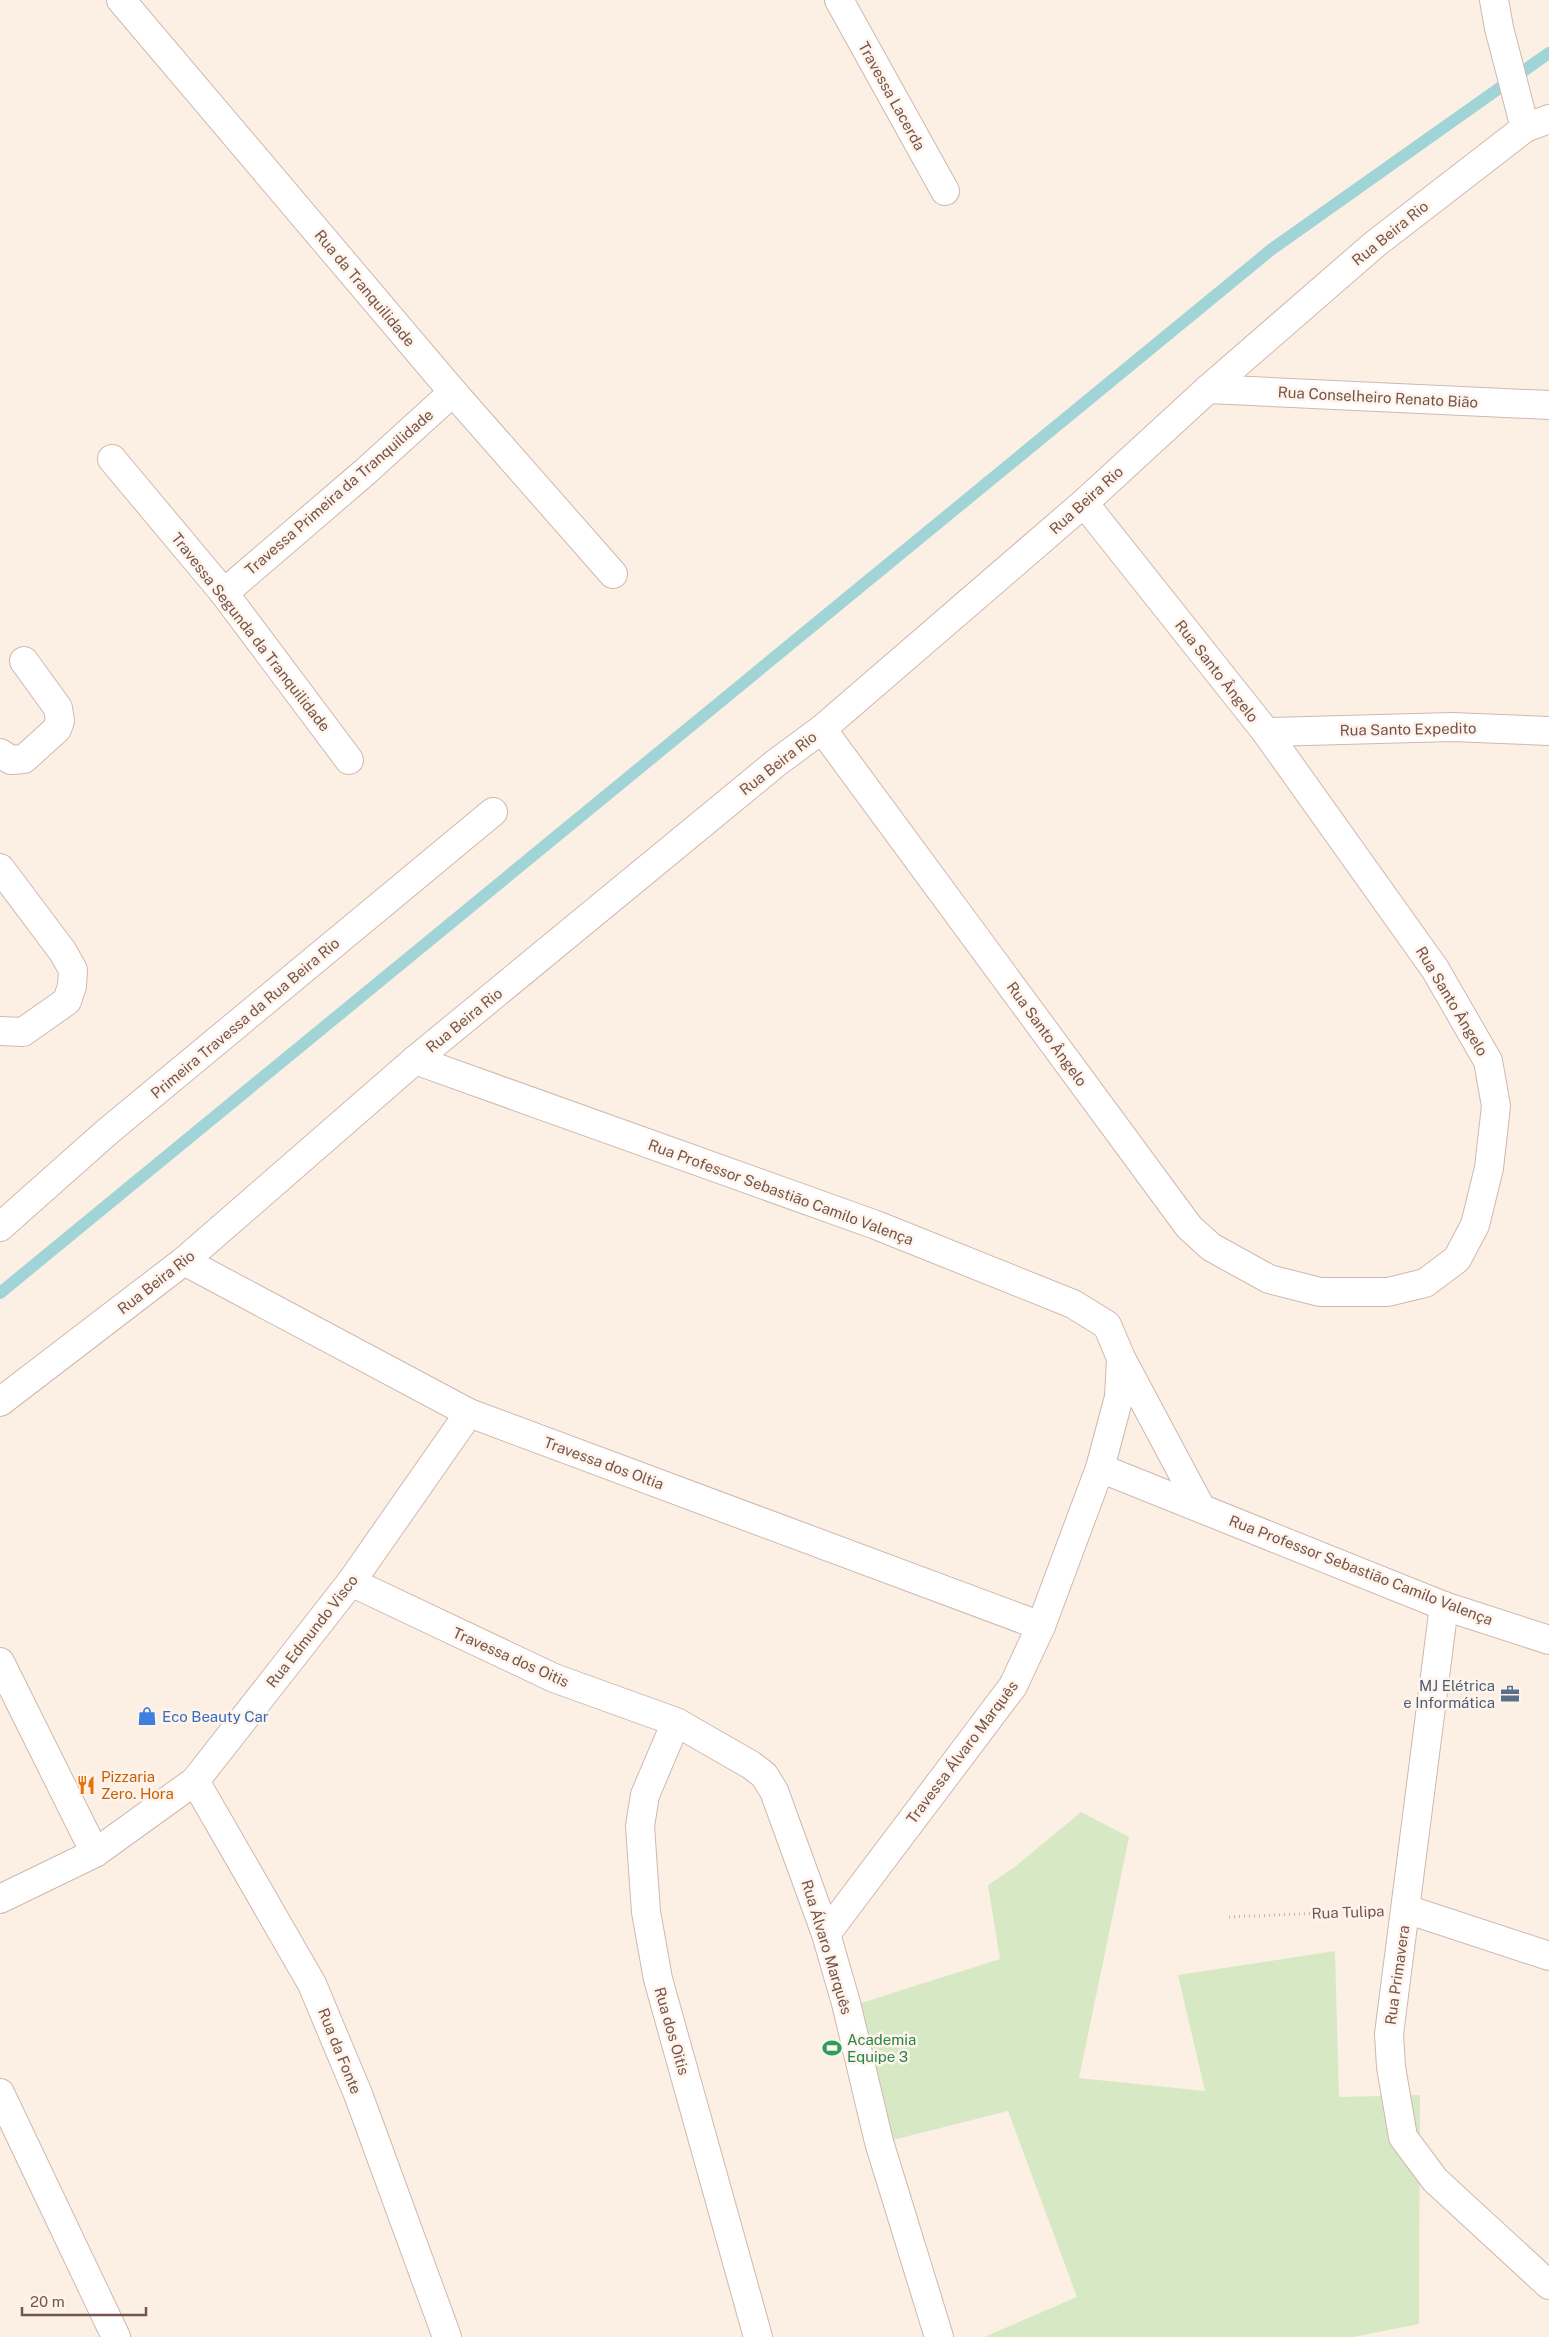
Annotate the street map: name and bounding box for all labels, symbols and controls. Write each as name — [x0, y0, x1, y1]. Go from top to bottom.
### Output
street label: Travessa Lacerda — [855, 39, 929, 153]
street label: Rua Beira Rio — [1349, 197, 1431, 269]
street label: Rua da Tranquilidade — [311, 226, 419, 350]
street label: Rua Conselheiro Renato Bião — [1277, 383, 1479, 411]
street label: Travessa Primeira da Tranquilidade — [242, 406, 436, 578]
street label: Rua Beira Rio — [1046, 463, 1126, 537]
street label: Travessa Segunda da Tranquilidade — [168, 529, 334, 735]
street label: Rua Santo Ângelo — [1172, 617, 1262, 725]
street label: Rua Santo Expedito — [1339, 719, 1477, 739]
street label: Rua Beira Rio — [736, 728, 820, 798]
street label: Primeira Travessa da Rua Beira Rio — [147, 934, 343, 1102]
street label: Rua Santo Ângelo — [1413, 943, 1491, 1059]
street label: Rua Santo Ângelo — [1004, 979, 1090, 1089]
street label: Rua Beira Rio — [423, 984, 505, 1056]
street label: Rua Professor Sebastião Camilo Valença — [646, 1136, 916, 1248]
street label: Rua Beira Rio — [114, 1247, 198, 1317]
street label: Travessa dos Oltia — [542, 1433, 666, 1493]
street label: Rua Professor Sebastião Camilo Valença — [1227, 1512, 1495, 1628]
street label: Rua Edmundo Visco — [263, 1571, 361, 1691]
street label: Travessa dos Oitis — [450, 1624, 572, 1690]
street label: Travessa Álvaro Marquês — [903, 1677, 1021, 1827]
place label: MJ Elétrica e Informática — [1403, 1677, 1495, 1711]
office icon: MJ Elétrica e Informática — [1499, 1683, 1521, 1705]
shop icon: Eco Beauty Car — [136, 1705, 158, 1727]
place label: Eco Beauty Car — [162, 1708, 269, 1725]
place label: Pizzaria Zero. Hora — [101, 1768, 174, 1802]
restaurant icon: Pizzaria Zero. Hora — [75, 1774, 97, 1796]
street label: Rua Álvaro Marquês — [798, 1878, 856, 2016]
street label: Rua Tulipa — [1311, 1902, 1385, 1922]
street label: Rua Primavera — [1382, 1924, 1412, 2026]
street label: Rua dos Oitis — [651, 1985, 693, 2077]
street label: Rua da Fonte — [315, 2006, 365, 2096]
place label: Academia Equipe 3 — [847, 2031, 916, 2065]
sports icon: Academia Equipe 3 — [821, 2037, 843, 2059]
scale bar — [22, 2284, 146, 2316]
text: 20 m — [30, 2293, 65, 2310]

